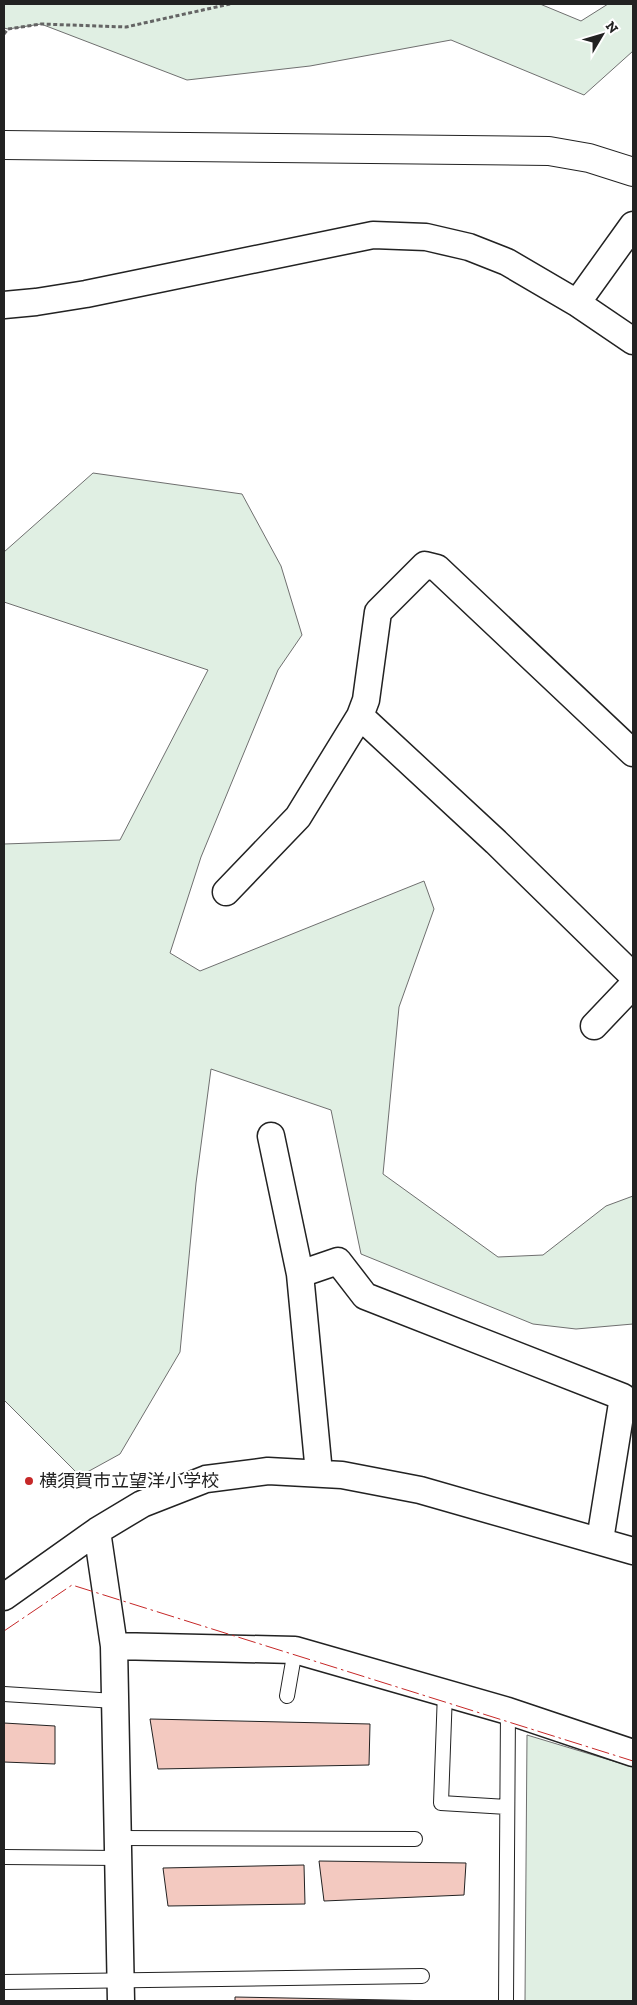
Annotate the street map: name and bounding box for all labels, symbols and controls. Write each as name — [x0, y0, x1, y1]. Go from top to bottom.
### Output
north arrow — [577, 10, 627, 60]
text: N — [602, 18, 622, 37]
place label: 横須賀市立望洋小学校 — [39, 1470, 219, 1492]
marker: 横須賀市立望洋小学校 — [23, 1475, 35, 1487]

